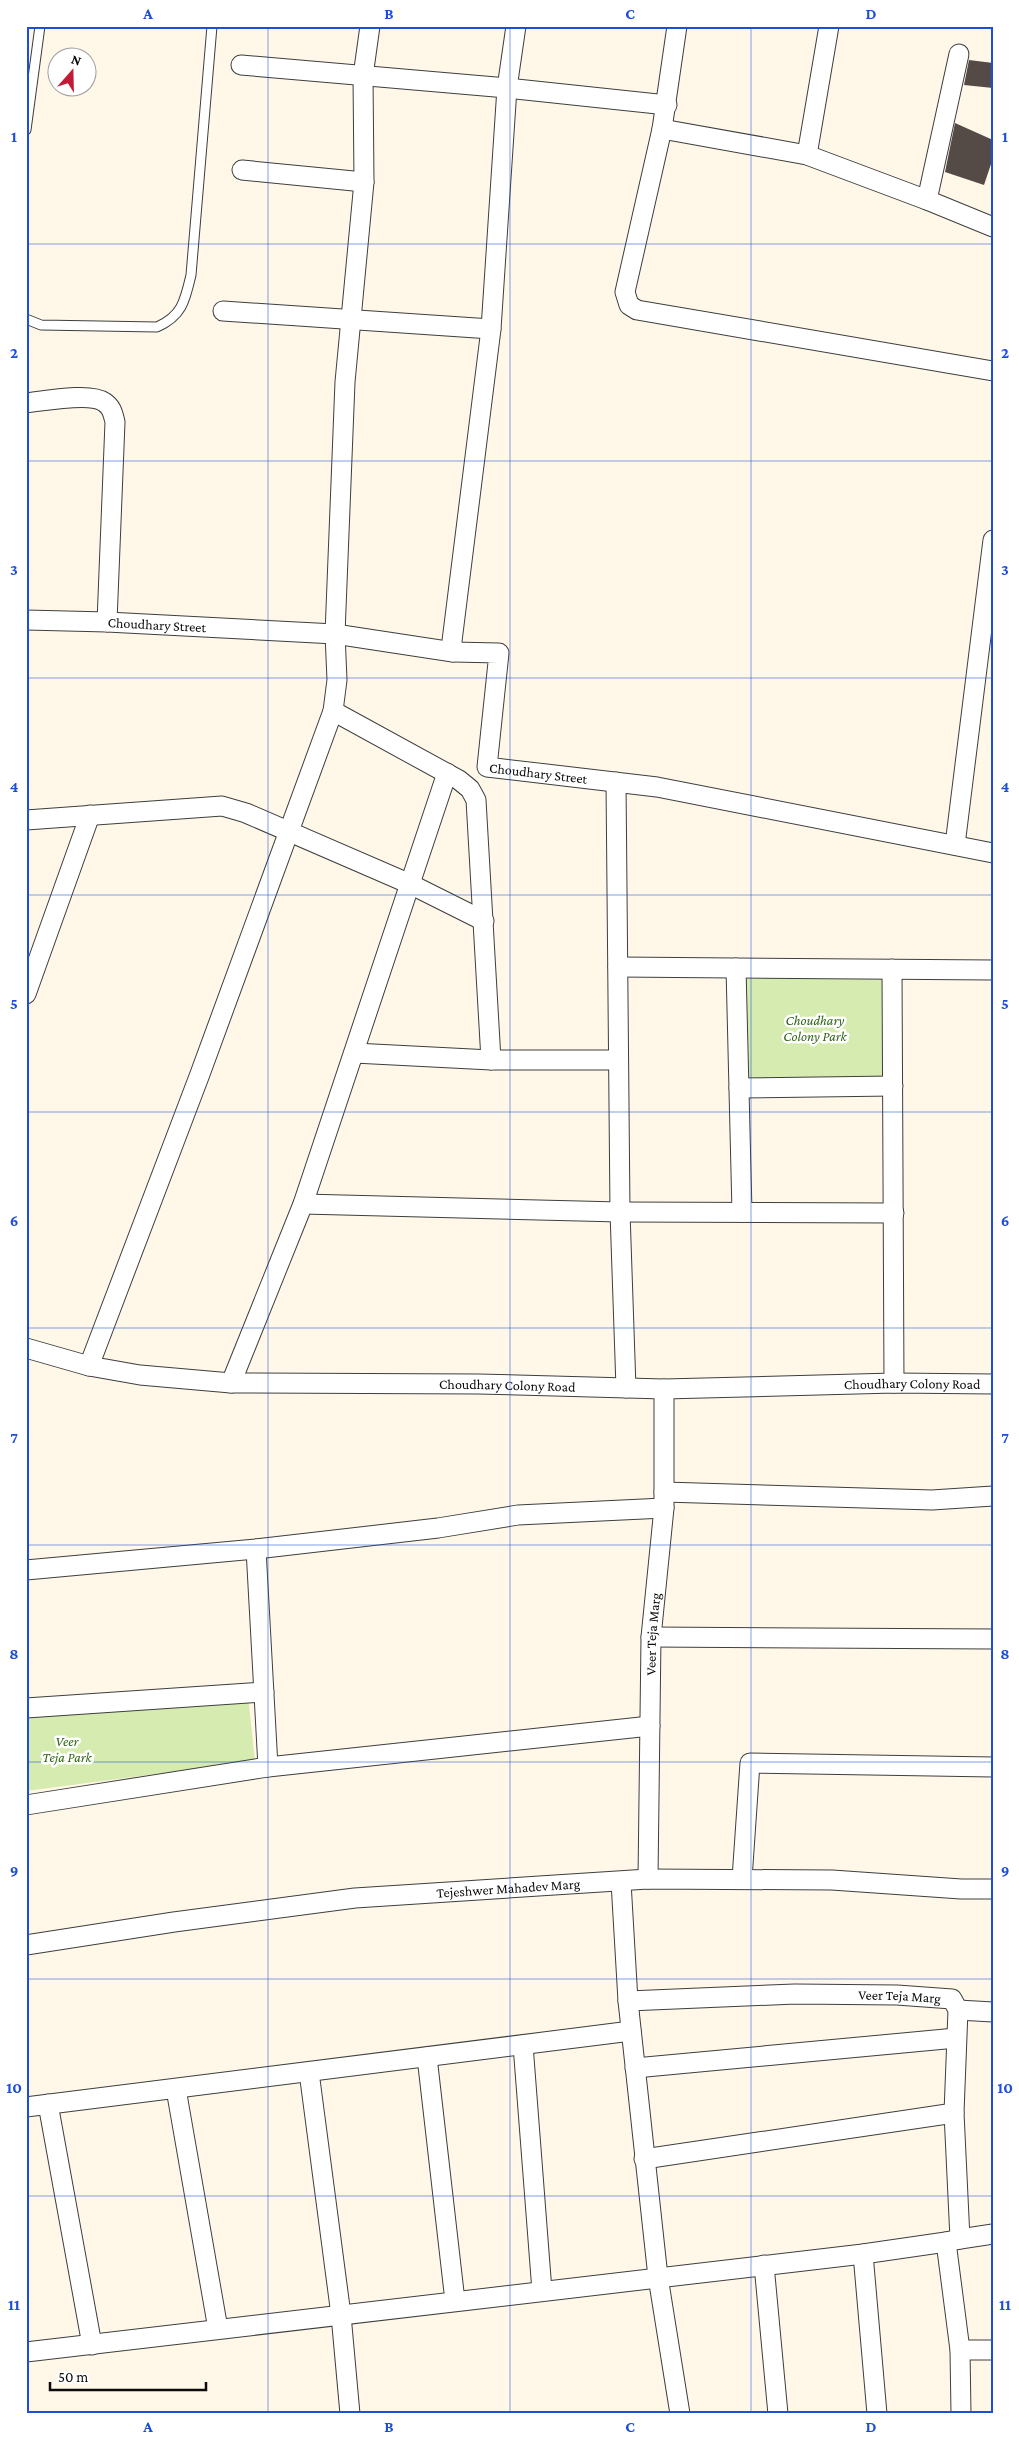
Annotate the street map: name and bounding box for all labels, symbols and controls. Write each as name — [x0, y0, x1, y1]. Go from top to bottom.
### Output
text: A — [142, 5, 153, 22]
text: B — [384, 5, 394, 22]
text: C — [625, 5, 635, 22]
text: D — [865, 5, 877, 22]
north arrow — [48, 48, 98, 98]
text: N — [69, 51, 84, 69]
text: 1 — [11, 128, 17, 145]
text: 1 — [1002, 128, 1008, 145]
text: 2 — [10, 344, 18, 361]
text: 2 — [1001, 344, 1009, 361]
text: 3 — [10, 561, 18, 578]
text: 3 — [1001, 561, 1009, 578]
street label: Choudhary Street — [107, 614, 207, 635]
street label: Choudhary Street — [488, 759, 589, 787]
text: 4 — [10, 778, 19, 795]
text: 4 — [1001, 778, 1010, 795]
text: 5 — [10, 995, 18, 1012]
text: 5 — [1001, 995, 1009, 1012]
park label: Choudhary Colony Park — [783, 1012, 848, 1044]
text: 6 — [10, 1212, 18, 1229]
text: 6 — [1001, 1212, 1009, 1229]
street label: Choudhary Colony Road — [844, 1375, 981, 1392]
street label: Choudhary Colony Road — [439, 1376, 576, 1395]
text: 7 — [10, 1429, 18, 1446]
text: 7 — [1001, 1429, 1009, 1446]
street label: Veer Teja Marg — [643, 1592, 663, 1675]
text: 8 — [9, 1645, 19, 1662]
text: 8 — [1000, 1645, 1010, 1662]
park label: Veer Teja Park — [42, 1733, 93, 1766]
text: 9 — [10, 1862, 18, 1879]
text: 9 — [1001, 1862, 1009, 1879]
street label: Tejeshwer Mahadev Marg — [436, 1875, 581, 1901]
street label: Veer Teja Marg — [858, 1987, 942, 2006]
text: 10 — [6, 2079, 22, 2096]
text: 10 — [997, 2079, 1013, 2096]
text: 11 — [8, 2296, 20, 2313]
text: 11 — [999, 2296, 1011, 2313]
scale bar — [50, 2360, 206, 2392]
text: 50 m — [58, 2369, 88, 2385]
text: A — [142, 2418, 153, 2435]
text: B — [384, 2418, 394, 2435]
text: C — [625, 2418, 635, 2435]
text: D — [865, 2418, 877, 2435]

